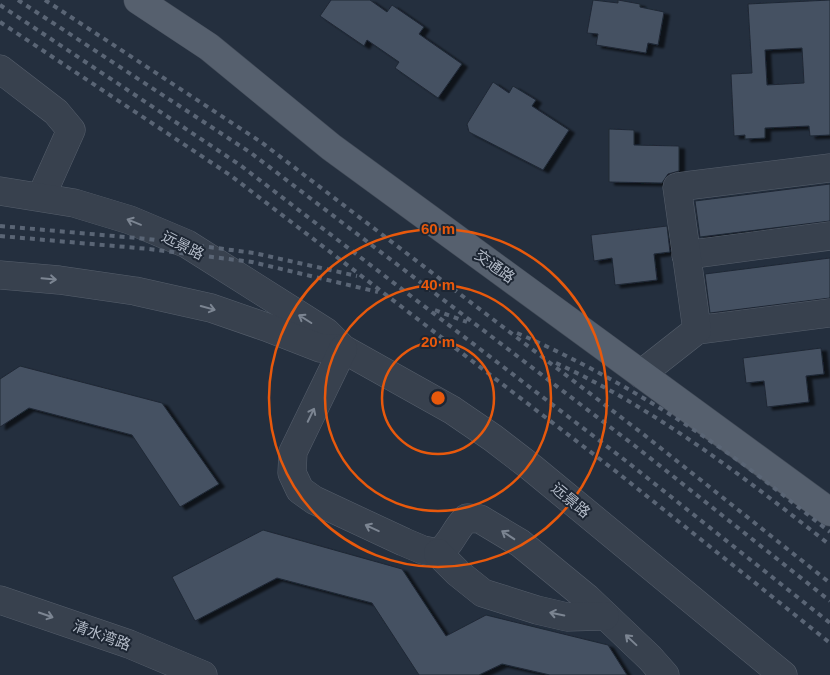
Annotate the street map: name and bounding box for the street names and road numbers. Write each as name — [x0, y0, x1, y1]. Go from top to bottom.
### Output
street label: 远景路 — [159, 227, 207, 263]
street label: 交通路 — [472, 246, 518, 286]
street label: 远景路 — [548, 479, 594, 521]
street label: 清水湾路 — [71, 617, 133, 653]

